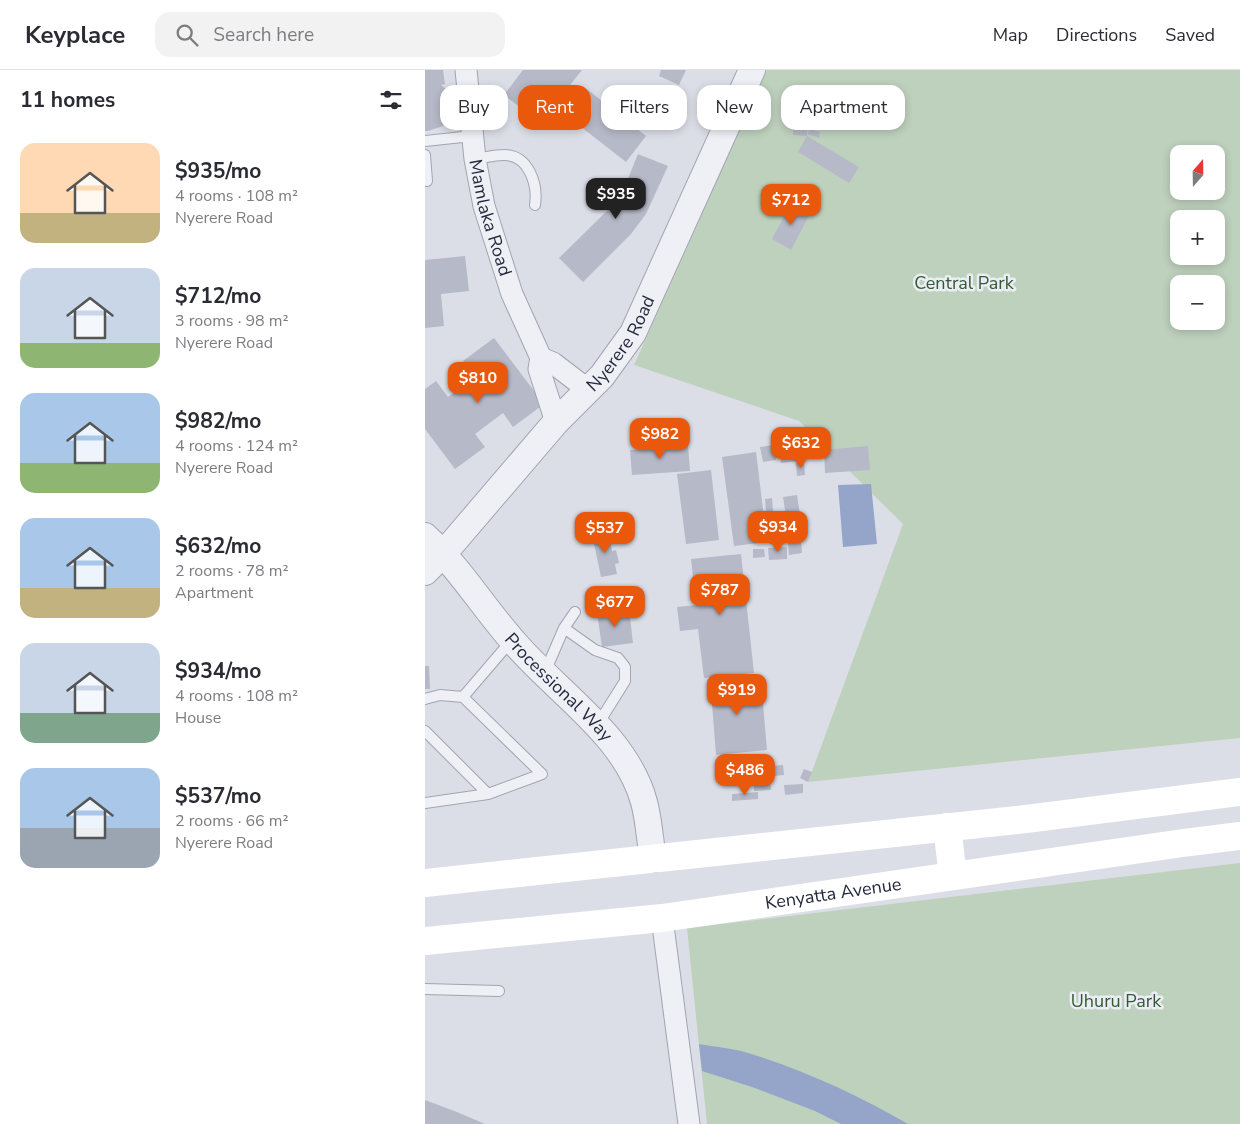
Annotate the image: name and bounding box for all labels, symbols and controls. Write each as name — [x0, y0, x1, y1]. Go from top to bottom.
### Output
search box — [155, 12, 505, 57]
text: Keyplace — [25, 19, 125, 51]
icon: search — [173, 21, 201, 49]
text: Search here — [213, 22, 314, 48]
text: Map — [993, 23, 1028, 47]
text: Directions — [1056, 23, 1137, 47]
text: Saved — [1165, 23, 1215, 47]
chip: Buy — [440, 85, 508, 130]
chip: Rent — [518, 85, 591, 130]
chip: Filters — [601, 85, 687, 130]
chip: New — [697, 85, 771, 130]
chip: Apartment — [781, 85, 905, 130]
text: 11 homes — [20, 86, 115, 114]
icon: filters — [377, 86, 405, 114]
north arrow — [1170, 145, 1225, 200]
map controls — [1170, 145, 1225, 330]
text: $935/mo — [175, 157, 261, 185]
street label: Mamlaka Road — [463, 157, 518, 279]
icon: home — [60, 163, 120, 223]
pin: $935 — [586, 178, 646, 220]
text: $935 — [597, 183, 635, 205]
pin: $712 — [761, 184, 821, 226]
text: 4 rooms · 108 m² — [175, 185, 298, 207]
text: $712 — [772, 189, 810, 211]
text: Nyerere Road — [175, 207, 273, 229]
button: + — [1170, 210, 1225, 265]
park label: Central Park — [914, 271, 1015, 295]
button: − — [1170, 275, 1225, 330]
text: $712/mo — [175, 282, 261, 310]
icon: home — [60, 288, 120, 348]
street label: Nyerere Road — [581, 292, 660, 397]
text: 3 rooms · 98 m² — [175, 310, 288, 332]
text: Nyerere Road — [175, 332, 273, 354]
pin: $810 — [448, 362, 508, 404]
text: $810 — [459, 367, 497, 389]
text: $982/mo — [175, 407, 261, 435]
icon: home — [60, 413, 120, 473]
pin: $982 — [630, 418, 690, 460]
text: $982 — [641, 423, 679, 445]
pin: $632 — [771, 426, 831, 469]
text: $632 — [782, 432, 820, 454]
text: 4 rooms · 124 m² — [175, 435, 298, 457]
text: Nyerere Road — [175, 457, 273, 479]
pin: $934 — [748, 510, 808, 553]
pin: $537 — [575, 512, 635, 554]
text: $934 — [759, 516, 797, 538]
text: $537 — [586, 517, 624, 539]
text: $632/mo — [175, 532, 261, 560]
icon: home — [60, 538, 120, 598]
text: 2 rooms · 78 m² — [175, 560, 288, 582]
pin: $787 — [690, 574, 750, 616]
text: $787 — [701, 579, 739, 601]
text: Apartment — [175, 582, 253, 604]
pin: $677 — [585, 586, 645, 628]
text: $677 — [596, 591, 634, 613]
street label: Processional Way — [499, 628, 619, 747]
text: $934/mo — [175, 657, 261, 685]
icon: home — [60, 663, 120, 723]
pin: $919 — [707, 674, 767, 716]
text: $919 — [718, 679, 756, 701]
text: 4 rooms · 108 m² — [175, 685, 298, 707]
text: House — [175, 707, 221, 729]
pin: $486 — [715, 754, 775, 796]
text: $486 — [726, 759, 764, 781]
text: $537/mo — [175, 782, 261, 810]
icon: home — [60, 788, 120, 848]
text: 2 rooms · 66 m² — [175, 810, 288, 832]
text: Nyerere Road — [175, 832, 273, 854]
street label: Kenyatta Avenue — [763, 872, 903, 915]
park label: Uhuru Park — [1071, 989, 1162, 1013]

